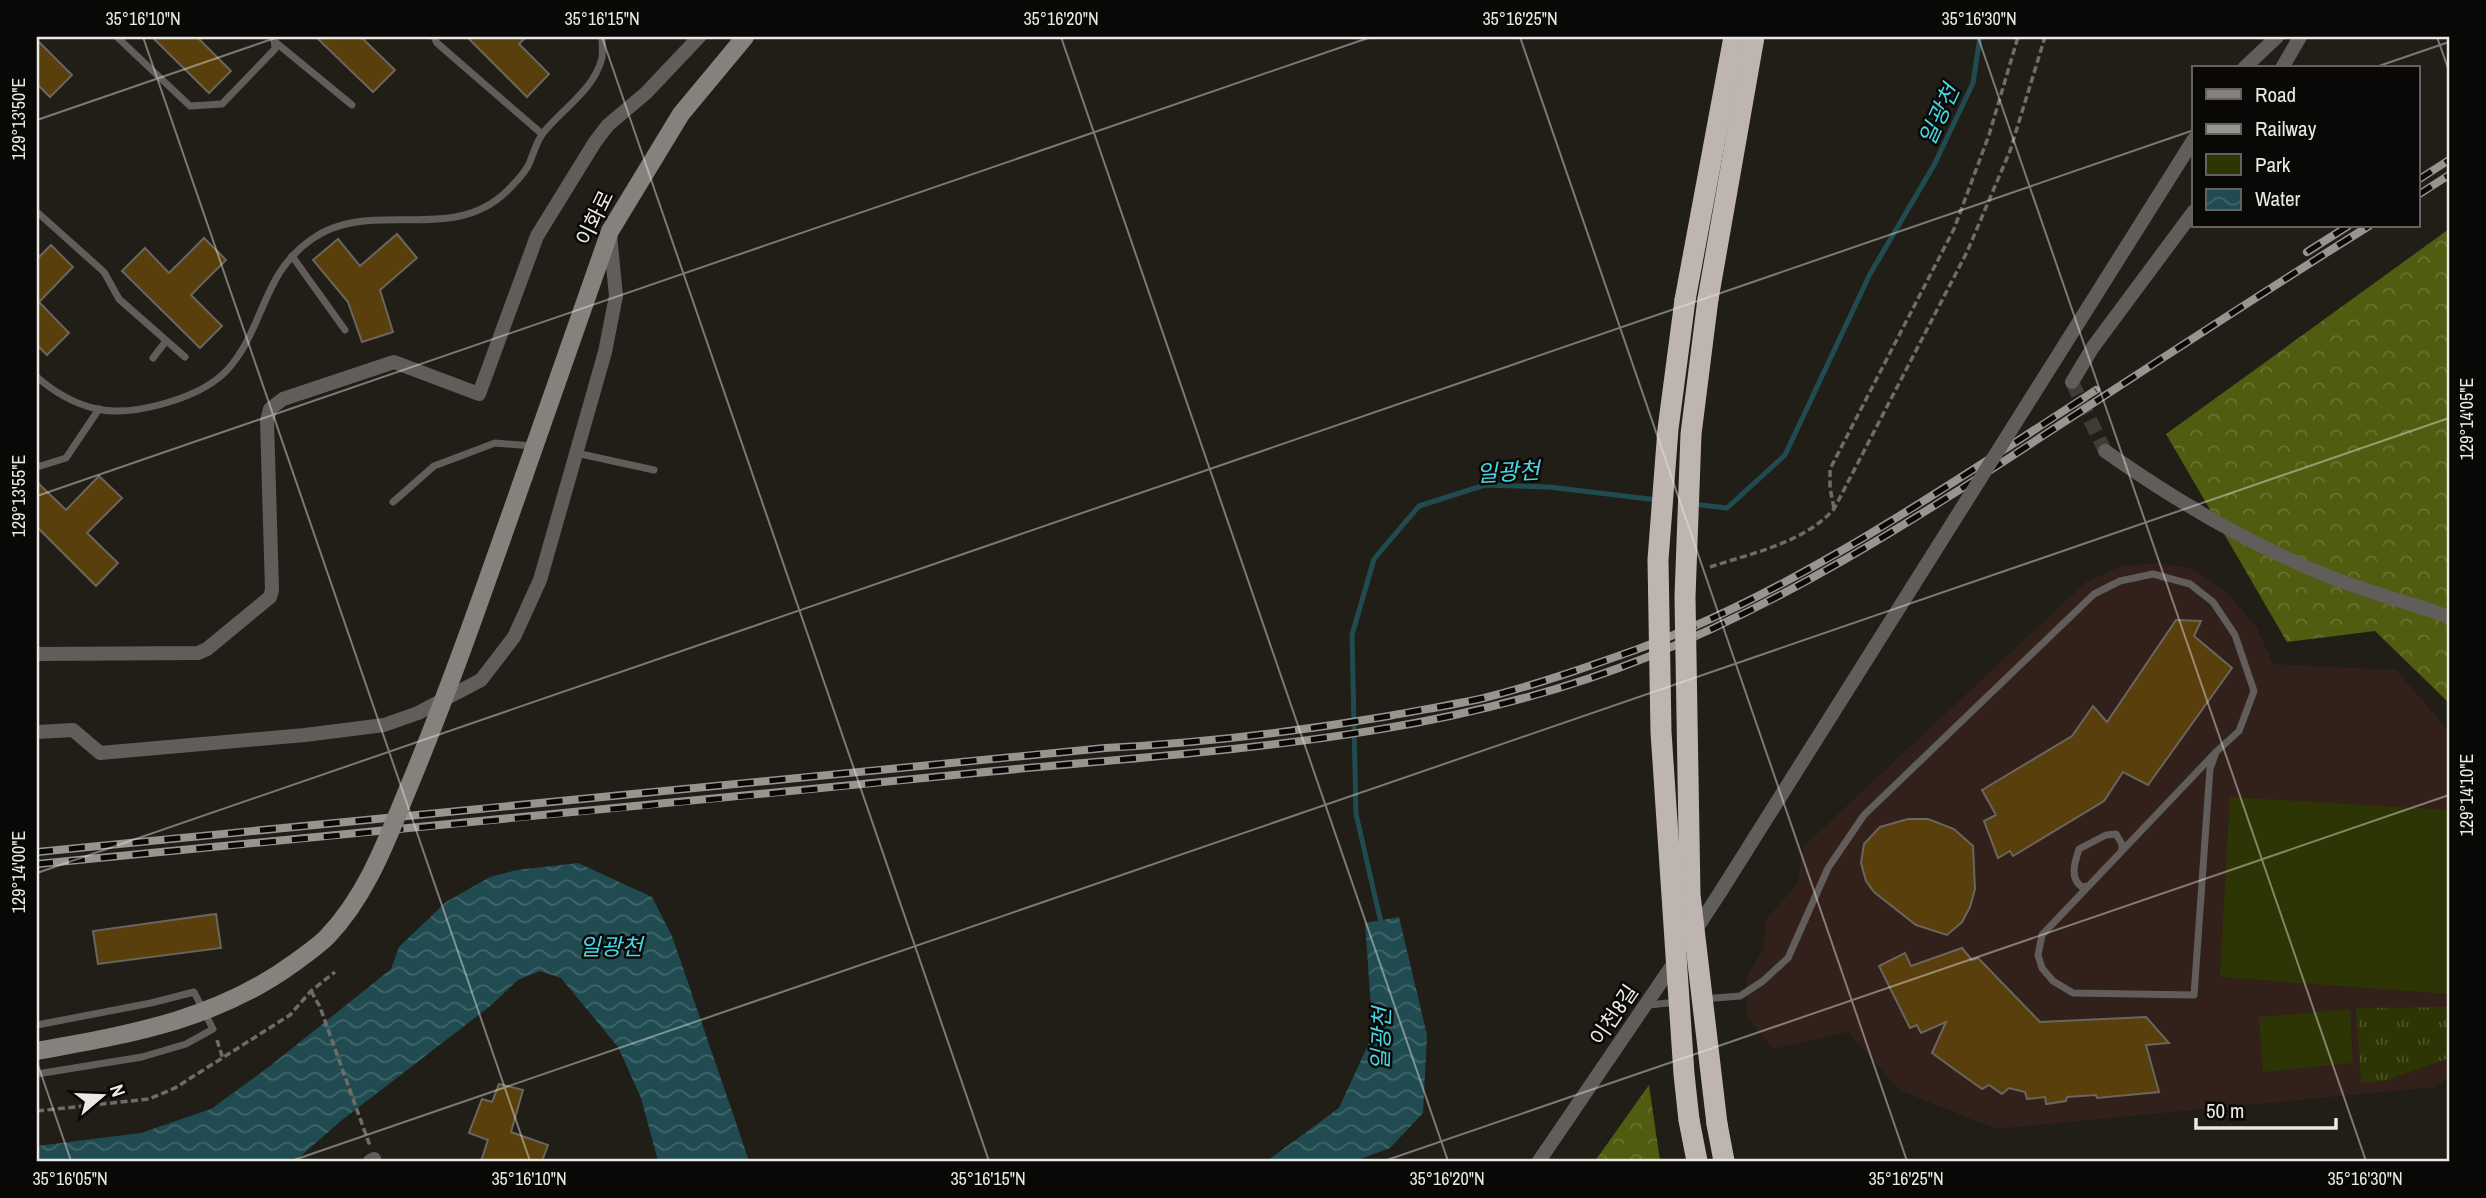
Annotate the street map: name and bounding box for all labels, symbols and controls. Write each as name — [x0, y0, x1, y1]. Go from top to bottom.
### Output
text: 35°16'10"N — [105, 6, 181, 31]
text: 35°16'15"N — [564, 6, 640, 31]
text: 35°16'20"N — [1023, 6, 1099, 31]
text: 35°16'25"N — [1482, 6, 1558, 31]
text: 35°16'30"N — [1941, 6, 2017, 31]
legend — [2192, 66, 2420, 228]
water label: 일광천 — [1911, 77, 1967, 150]
text: 129°13'50"E — [6, 78, 31, 160]
text: Road — [2255, 80, 2296, 109]
text: Railway — [2255, 114, 2317, 143]
text: Park — [2255, 150, 2291, 179]
text: Water — [2255, 184, 2301, 213]
street label: 이화로 — [569, 185, 620, 250]
text: 129°14'05"E — [2454, 378, 2479, 460]
water label: 일광천 — [1475, 454, 1543, 489]
text: 129°13'55"E — [6, 455, 31, 537]
text: 129°14'10"E — [2454, 754, 2479, 836]
text: 129°14'00"E — [6, 831, 31, 913]
water label: 일광천 — [579, 931, 646, 962]
street label: 이천8길 — [1583, 979, 1644, 1051]
water label: 일광천 — [1364, 1004, 1397, 1071]
north arrow — [66, 1062, 136, 1132]
text: N — [104, 1081, 132, 1100]
scale bar — [2196, 1086, 2336, 1130]
text: 50 m — [2206, 1096, 2244, 1125]
text: 35°16'05"N — [32, 1166, 108, 1191]
text: 35°16'10"N — [491, 1166, 567, 1191]
text: 35°16'15"N — [950, 1166, 1026, 1191]
text: 35°16'20"N — [1409, 1166, 1485, 1191]
text: 35°16'25"N — [1868, 1166, 1944, 1191]
text: 35°16'30"N — [2327, 1166, 2403, 1191]

